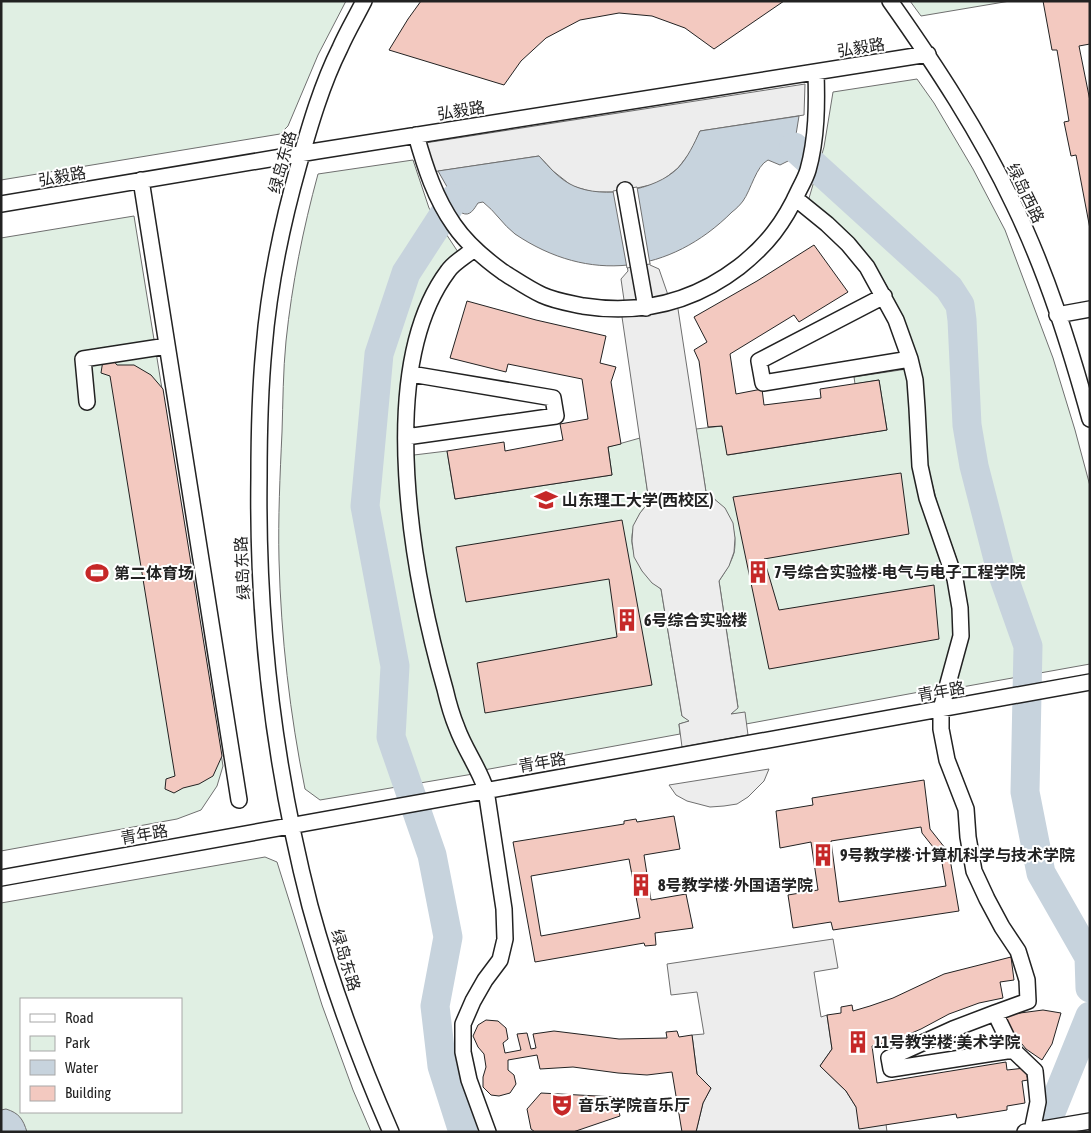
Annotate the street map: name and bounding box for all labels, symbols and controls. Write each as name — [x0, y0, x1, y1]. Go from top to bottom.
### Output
street label: 弘毅路 — [836, 34, 886, 60]
street label: 弘毅路 — [436, 97, 486, 123]
street label: 绿岛东路 — [265, 129, 299, 195]
street label: 绿岛西路 — [1004, 160, 1048, 226]
street label: 弘毅路 — [37, 163, 87, 189]
school or university icon: 山东理工大学(西校区) — [533, 487, 559, 513]
place label: 山东理工大学(西校区) — [562, 491, 714, 509]
street label: 绿岛东路 — [231, 536, 253, 600]
building icon: 7号综合实验楼-电气与电子工程学院 — [745, 559, 771, 585]
sports icon: 第二体育场 — [84, 560, 110, 586]
place label: 7号综合实验楼-电气与电子工程学院 — [774, 563, 1026, 581]
place label: 第二体育场 — [114, 564, 194, 582]
building icon: 6号综合实验楼 — [614, 607, 640, 633]
place label: 6号综合实验楼 — [644, 611, 748, 629]
street label: 青年路 — [916, 678, 966, 704]
street label: 青年路 — [517, 749, 567, 775]
street label: 青年路 — [119, 821, 169, 847]
building icon: 9号教学楼·计算机科学与技术学院 — [810, 842, 836, 868]
place label: 9号教学楼·计算机科学与技术学院 — [840, 846, 1075, 864]
building icon: 8号教学楼·外国语学院 — [628, 872, 654, 898]
place label: 8号教学楼·外国语学院 — [658, 876, 813, 894]
street label: 绿岛东路 — [328, 927, 364, 993]
legend — [20, 998, 182, 1113]
text: Road — [65, 1009, 94, 1026]
building icon: 11号教学楼·美术学院 — [845, 1029, 871, 1055]
place label: 11号教学楼·美术学院 — [874, 1033, 1020, 1051]
text: Park — [65, 1034, 90, 1051]
text: Water — [65, 1059, 98, 1076]
text: Building — [65, 1084, 111, 1101]
theatre icon: 音乐学院音乐厅 — [549, 1092, 575, 1118]
place label: 音乐学院音乐厅 — [578, 1096, 690, 1114]

